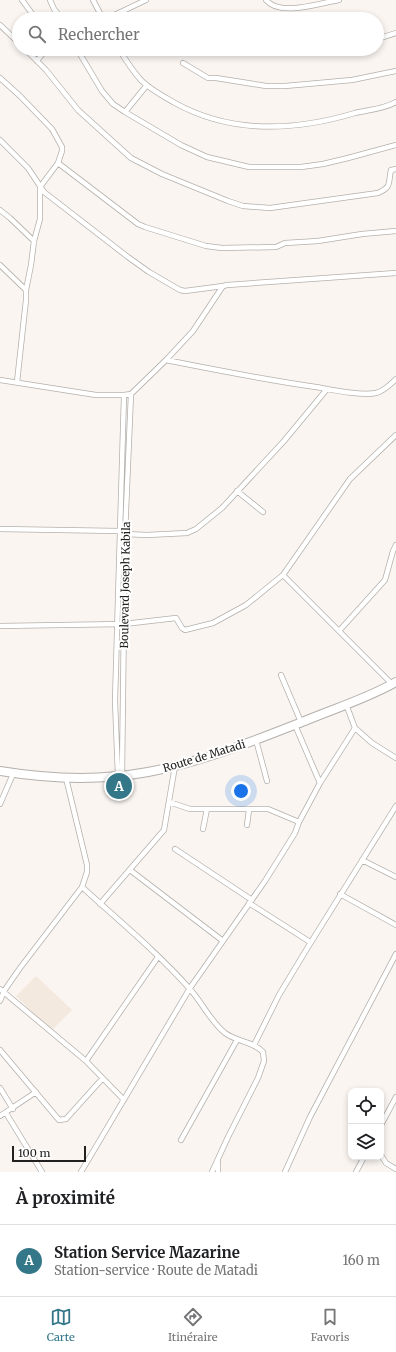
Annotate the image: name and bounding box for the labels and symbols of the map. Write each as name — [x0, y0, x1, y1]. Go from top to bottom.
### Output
street label: Boulevard Joseph Kabila — [117, 521, 133, 649]
street label: Route de Matadi — [161, 737, 247, 775]
pin: A — [106, 771, 132, 801]
your location — [231, 781, 251, 801]
scale bar — [12, 1144, 86, 1163]

